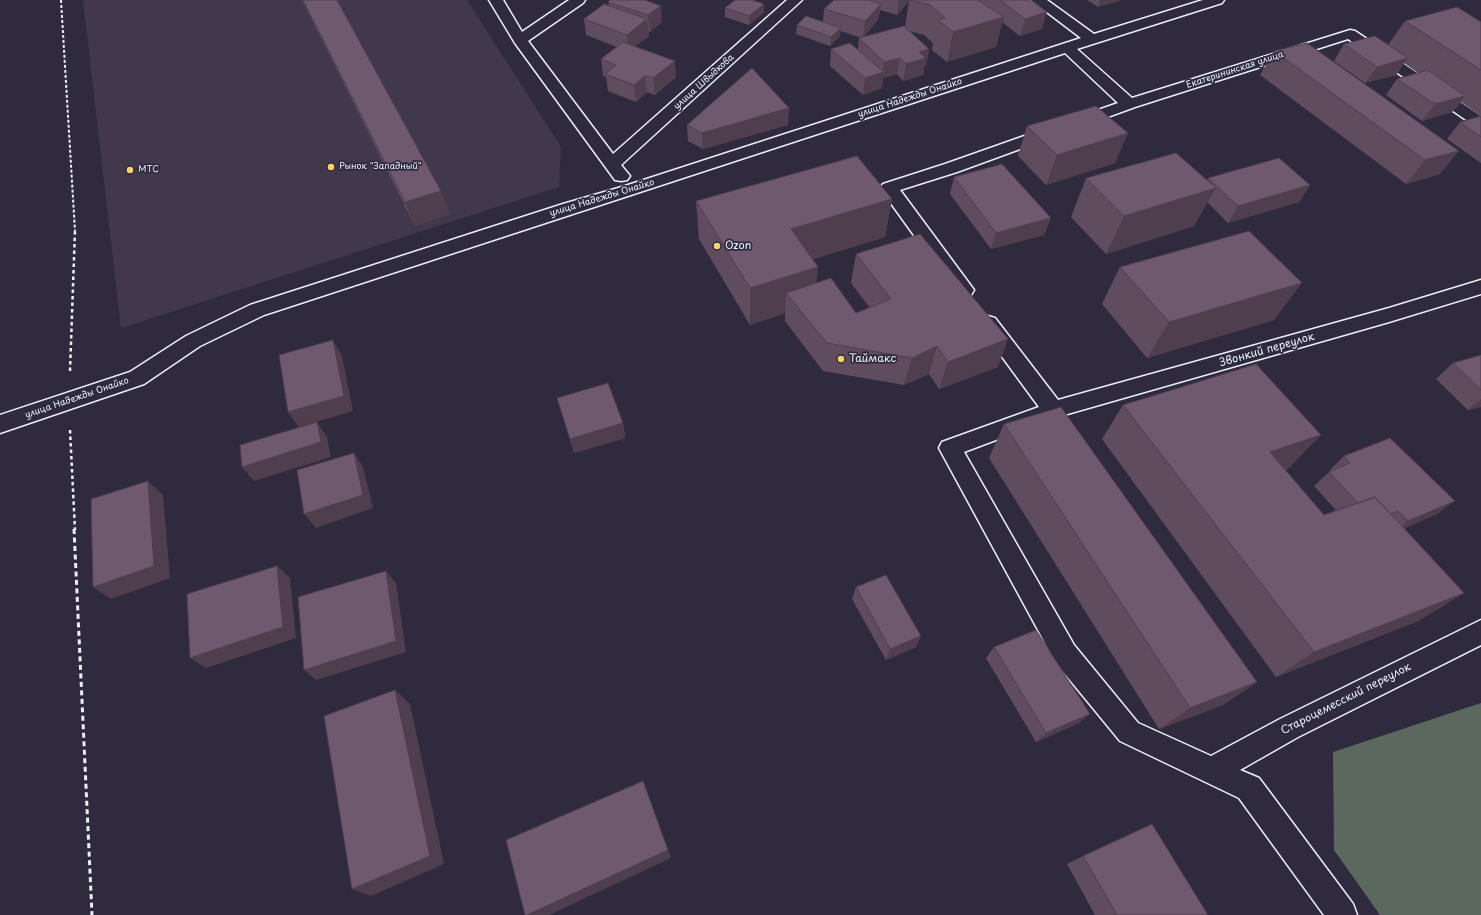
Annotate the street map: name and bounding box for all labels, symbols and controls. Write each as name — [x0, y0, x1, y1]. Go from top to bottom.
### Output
street label: Екатерининская улица — [1185, 49, 1285, 91]
street label: улица Швыдкова — [672, 52, 736, 112]
street label: улица Надежды Онайко — [857, 76, 963, 120]
marker: Рынок "Западный" — [326, 162, 336, 172]
place label: Рынок "Западный" — [339, 162, 421, 172]
marker: МТС — [125, 165, 135, 175]
place label: МТС — [138, 165, 159, 175]
street label: улица Надежды Онайко — [548, 177, 656, 219]
place label: Ozon — [725, 239, 751, 253]
marker: Ozon — [712, 241, 722, 251]
street label: Звонкий переулок — [1218, 330, 1316, 370]
place label: Таймакс — [849, 352, 896, 366]
marker: Таймакс — [836, 354, 846, 364]
street label: улица Надежды Онайко — [24, 375, 130, 421]
street label: Староцемесский переулок — [1279, 660, 1413, 738]

